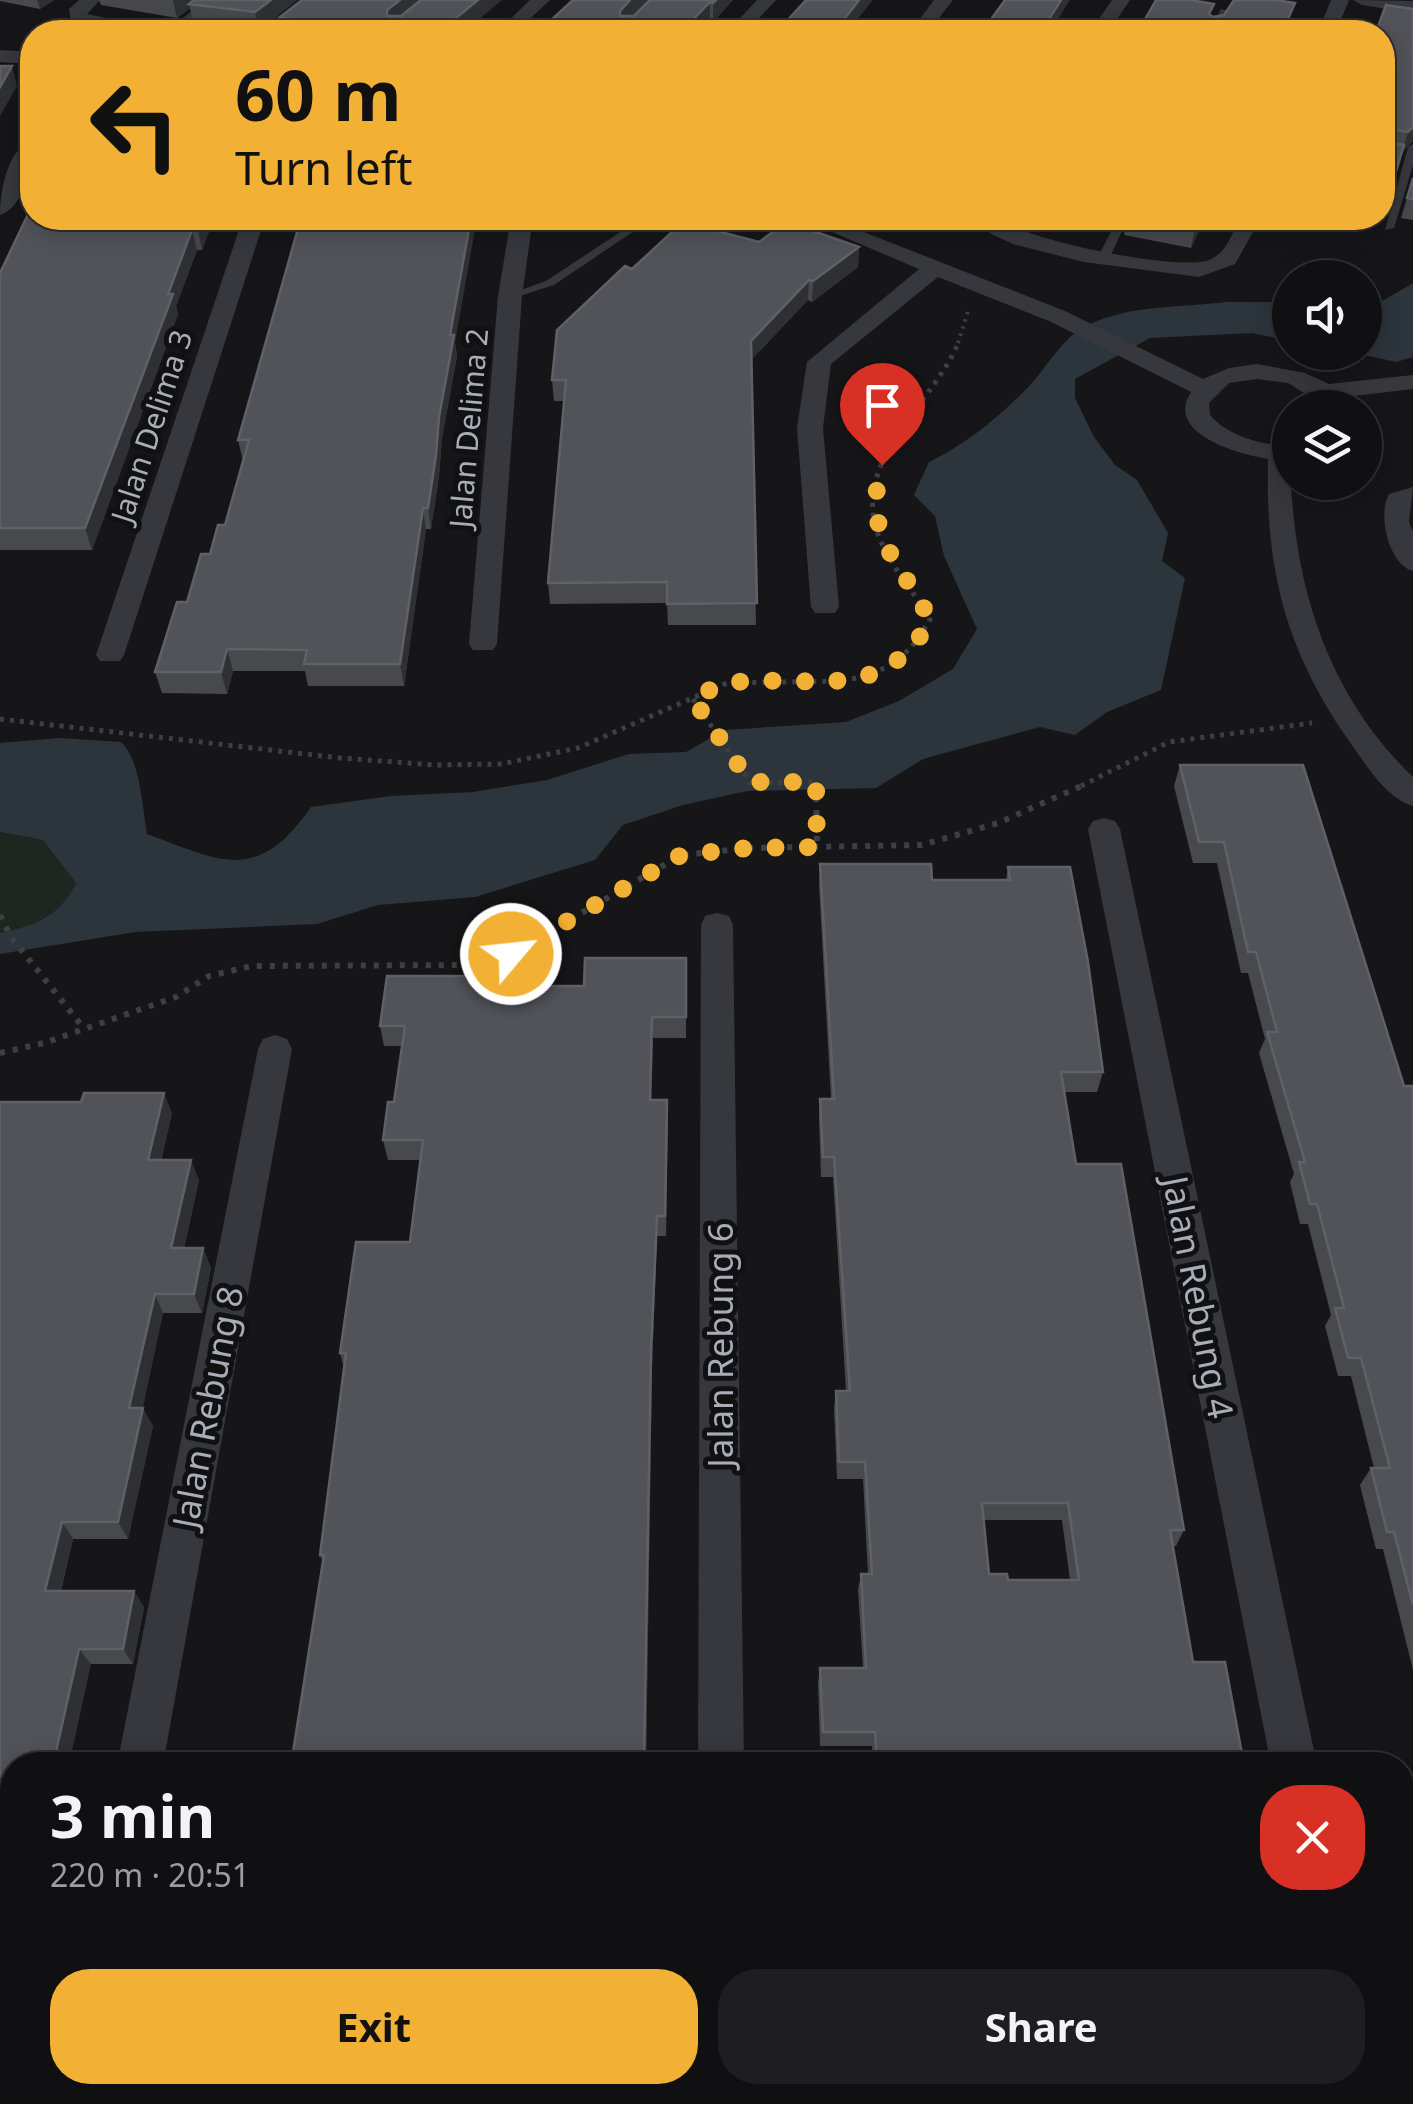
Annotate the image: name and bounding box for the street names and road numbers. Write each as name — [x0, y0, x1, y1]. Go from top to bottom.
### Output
street label: Jalan Delima 3 — [100, 325, 201, 530]
street label: Jalan Delima 2 — [439, 327, 497, 532]
street label: Jalan Rebung 4 — [1152, 1169, 1245, 1422]
street label: Jalan Rebung 6 — [696, 1222, 743, 1471]
street label: Jalan Rebung 8 — [160, 1282, 253, 1535]

